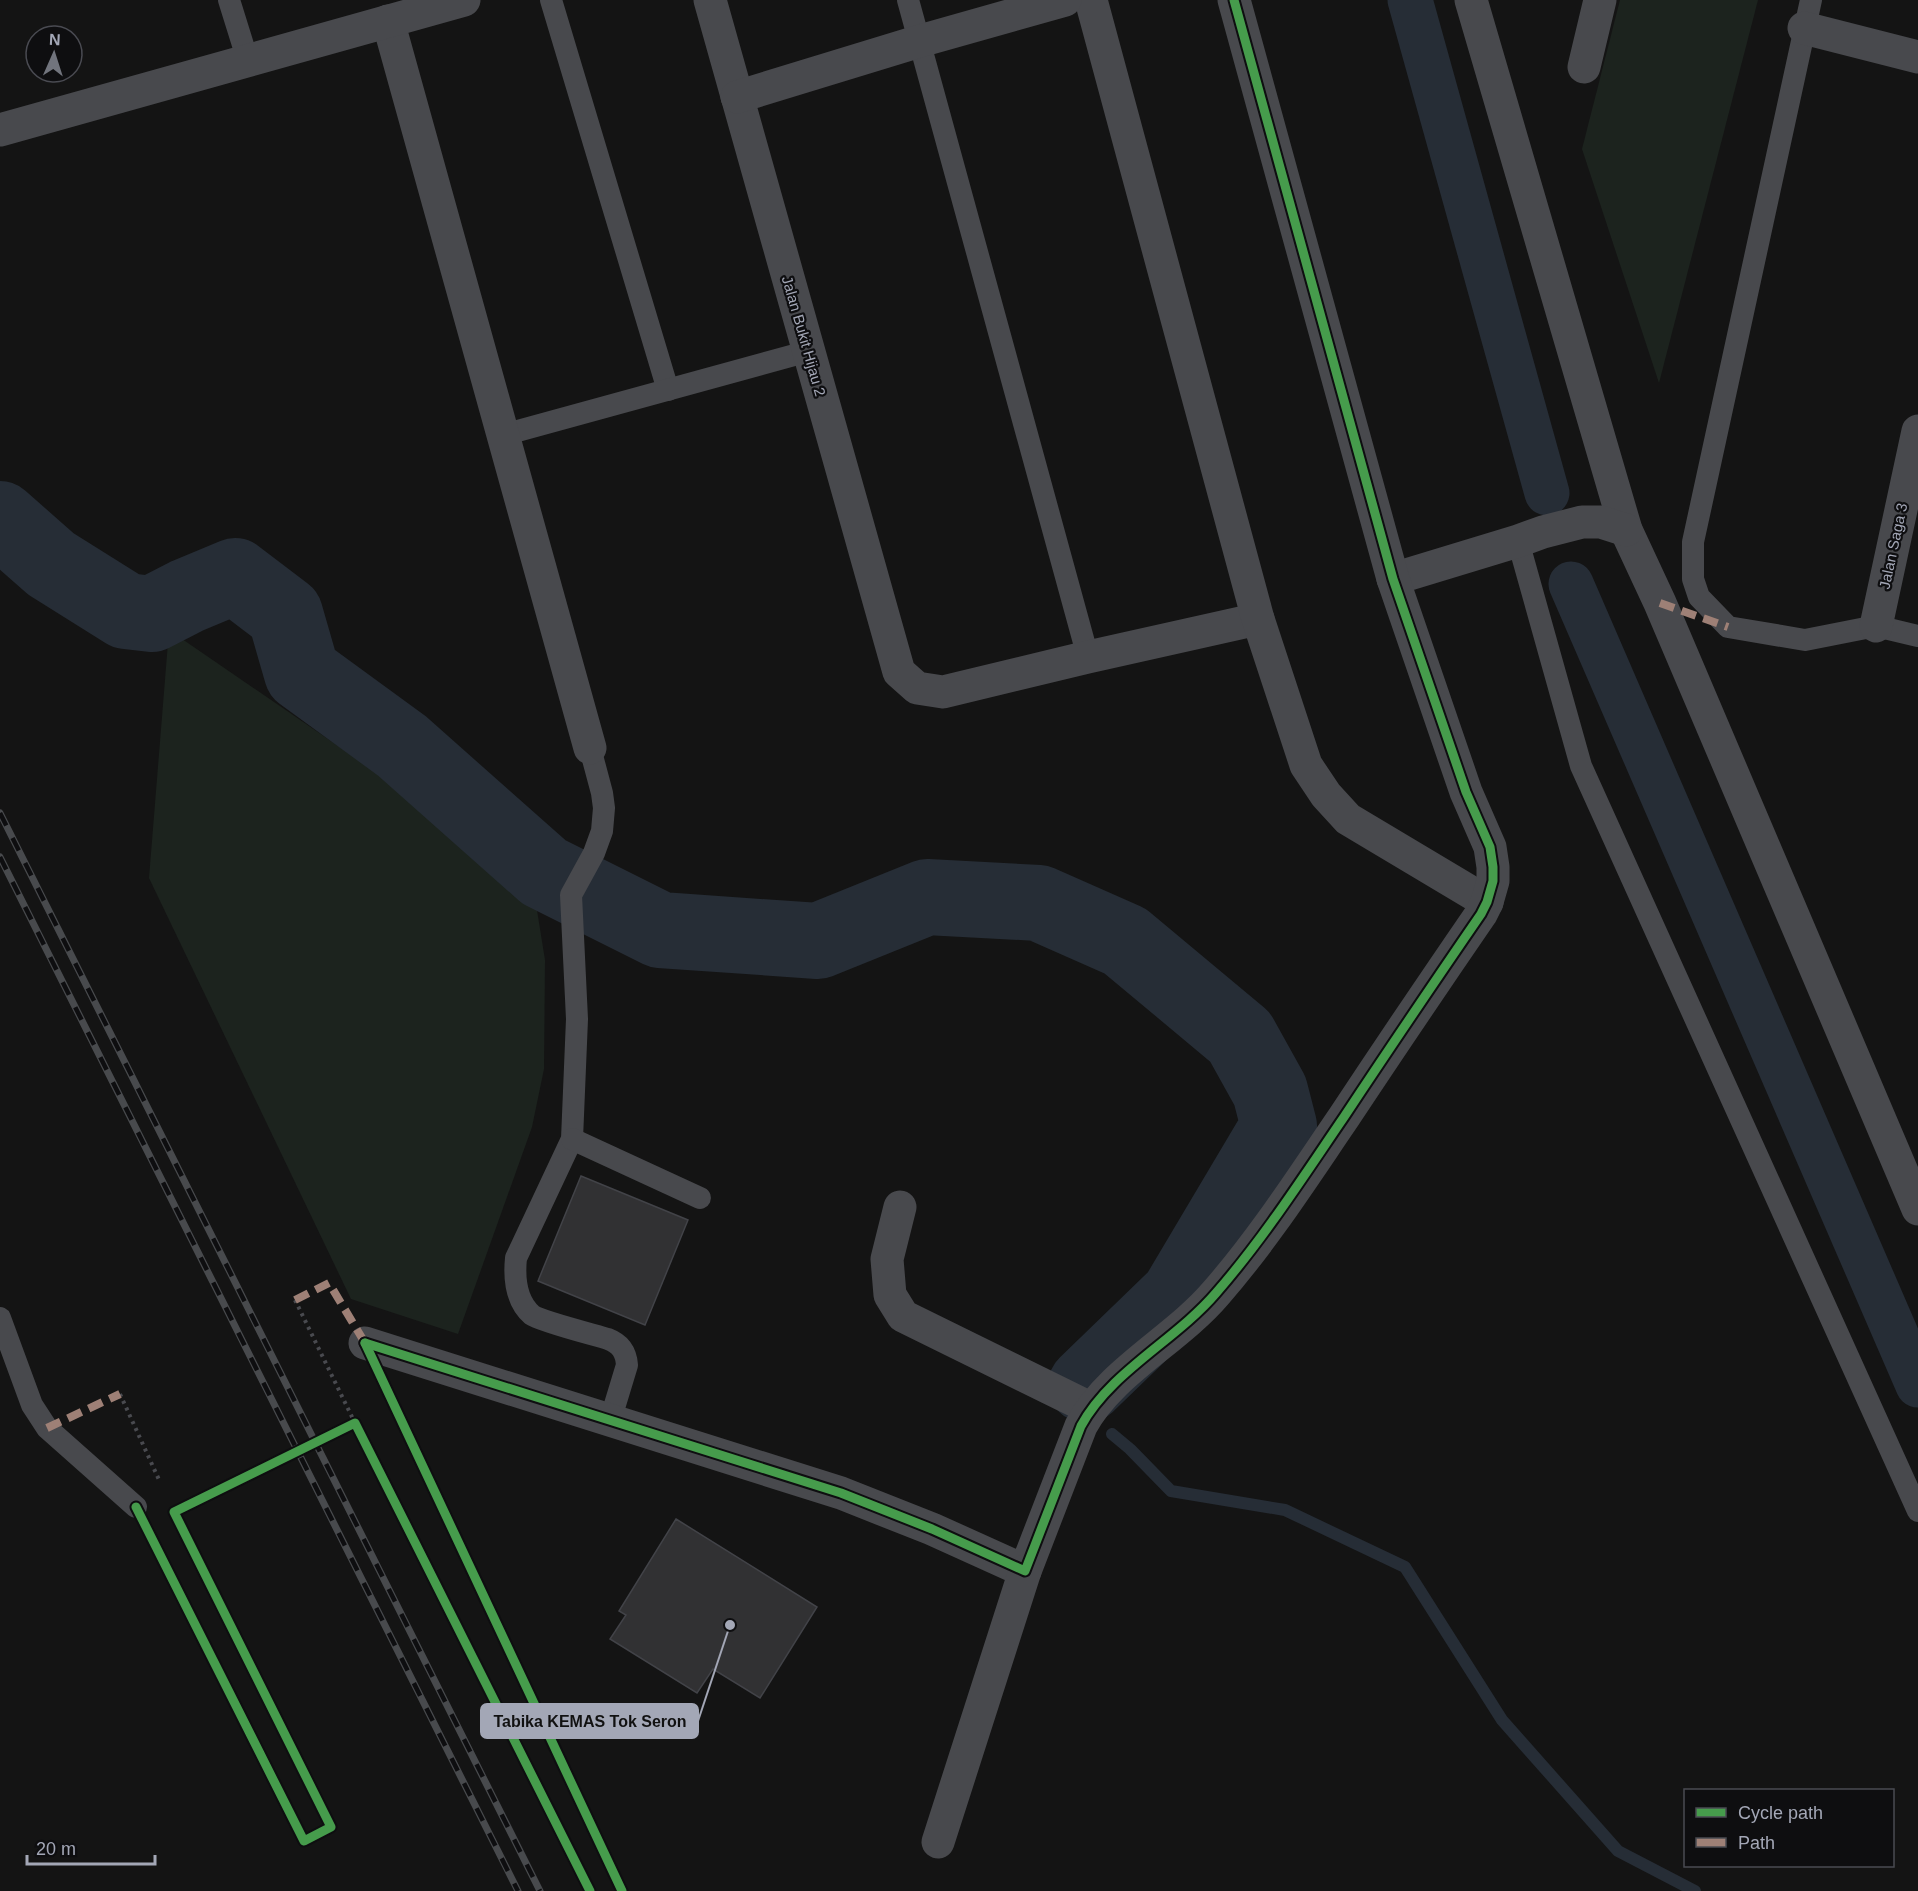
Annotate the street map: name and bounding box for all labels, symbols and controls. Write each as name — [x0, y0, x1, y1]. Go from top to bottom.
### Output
north arrow — [24, 24, 84, 84]
text: N — [49, 31, 61, 48]
street label: Jalan Bukit Hijau 2 — [779, 274, 829, 398]
street label: Jalan Saga 3 — [1876, 501, 1910, 591]
callout: Tabika KEMAS Tok Seron — [481, 1704, 698, 1738]
text: Tabika KEMAS Tok Seron — [493, 1713, 687, 1730]
legend — [1684, 1789, 1894, 1867]
text: Cycle path — [1738, 1803, 1823, 1823]
scale bar — [27, 1828, 154, 1866]
text: Path — [1738, 1833, 1775, 1853]
text: 20 m — [36, 1839, 76, 1859]

